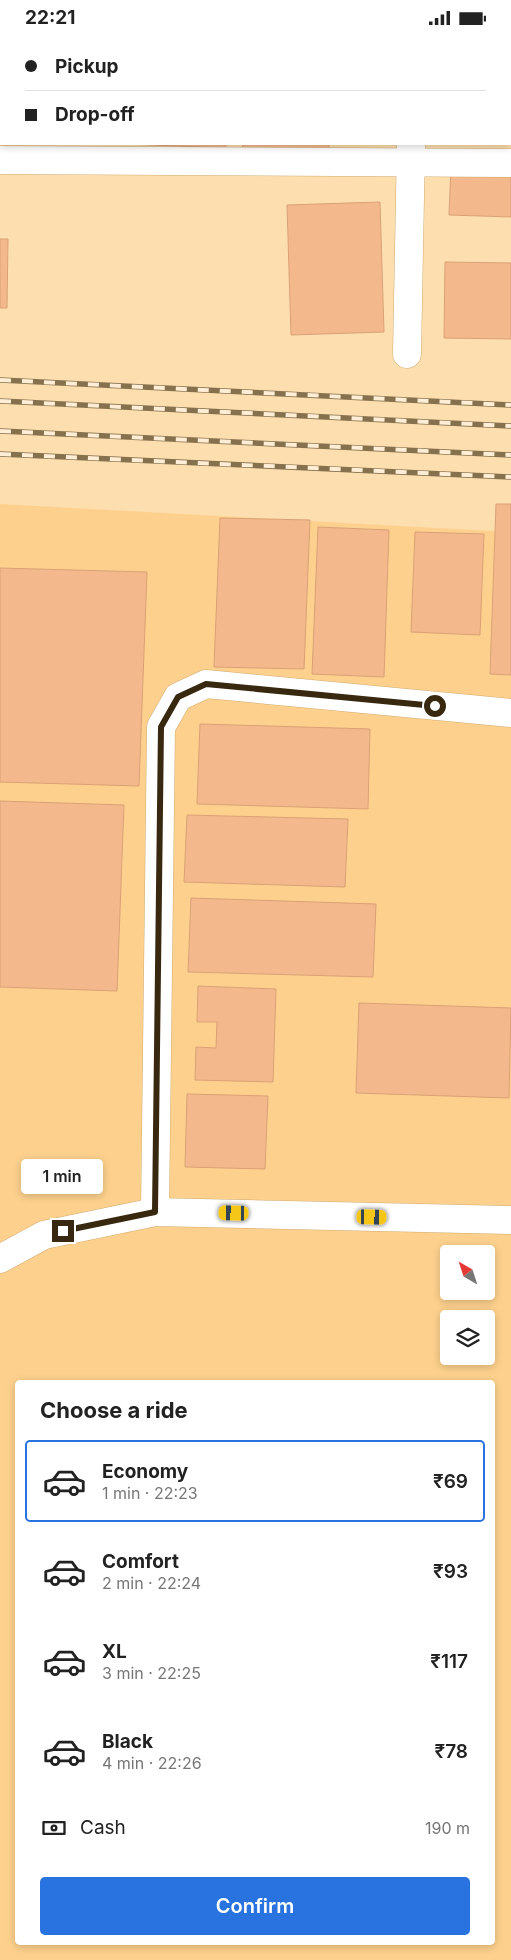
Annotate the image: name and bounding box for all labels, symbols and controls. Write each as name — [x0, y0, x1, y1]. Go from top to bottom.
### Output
text: 22:21 — [25, 6, 75, 29]
text: Pickup — [55, 55, 118, 78]
text: Drop-off — [55, 103, 135, 126]
route start — [424, 695, 446, 717]
callout: 1 min — [22, 1159, 104, 1193]
text: 1 min — [42, 1166, 82, 1186]
car — [218, 1205, 249, 1221]
car — [356, 1209, 387, 1225]
route end — [52, 1220, 74, 1242]
north arrow — [440, 1245, 495, 1300]
map controls — [440, 1245, 495, 1365]
button: layers — [440, 1310, 495, 1365]
text: Choose a ride — [40, 1397, 188, 1423]
icon: car — [42, 1459, 87, 1504]
text: Economy — [102, 1460, 188, 1483]
text: ₹69 — [433, 1470, 468, 1493]
text: 1 min · 22:23 — [102, 1483, 198, 1503]
icon: car — [42, 1549, 87, 1594]
text: Comfort — [102, 1550, 179, 1573]
text: ₹93 — [433, 1560, 468, 1583]
text: 2 min · 22:24 — [102, 1573, 201, 1593]
icon: car — [42, 1639, 87, 1684]
text: XL — [102, 1640, 127, 1663]
text: ₹117 — [430, 1650, 468, 1673]
text: 3 min · 22:25 — [102, 1663, 201, 1683]
icon: car — [42, 1729, 87, 1774]
text: Black — [102, 1730, 153, 1753]
text: ₹78 — [434, 1740, 468, 1763]
text: 4 min · 22:26 — [102, 1753, 202, 1773]
icon: cash — [40, 1814, 68, 1842]
text: Cash — [80, 1816, 126, 1839]
text: 190 m — [425, 1818, 470, 1838]
button: Confirm — [40, 1877, 470, 1935]

